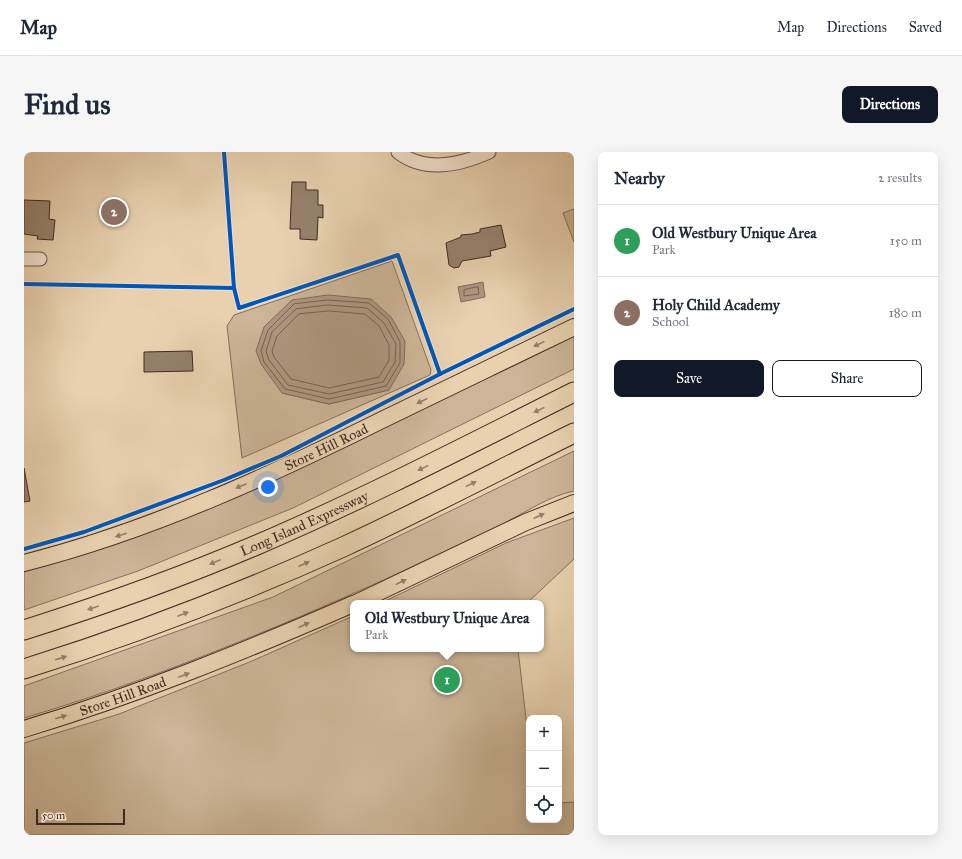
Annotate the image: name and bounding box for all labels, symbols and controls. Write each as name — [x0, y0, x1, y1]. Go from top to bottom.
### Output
text: Map — [20, 16, 57, 39]
text: Map — [777, 19, 804, 36]
text: Directions — [826, 19, 887, 36]
text: Saved — [909, 19, 942, 36]
button: Directions — [842, 86, 938, 123]
text: Find us — [24, 87, 110, 122]
text: Nearby — [614, 168, 665, 189]
text: 2 results — [878, 170, 922, 186]
pin: 2 — [101, 197, 127, 227]
text: Old Westbury Unique Area — [652, 224, 816, 242]
text: 1 — [624, 233, 630, 249]
text: 150 m — [890, 233, 922, 249]
text: Park — [652, 242, 676, 258]
text: Holy Child Academy — [652, 296, 780, 314]
text: 2 — [624, 305, 630, 321]
text: 180 m — [889, 305, 922, 321]
text: School — [652, 314, 689, 330]
one-way arrow — [533, 341, 545, 347]
button: Save — [614, 360, 764, 397]
button: Share — [772, 360, 922, 397]
one-way arrow — [416, 398, 428, 404]
one-way arrow — [533, 407, 545, 413]
street label: Store Hill Road — [281, 420, 371, 474]
one-way arrow — [417, 464, 428, 471]
your location — [258, 477, 278, 497]
one-way arrow — [466, 481, 477, 487]
one-way arrow — [236, 483, 247, 489]
street label: Long Island Expressway — [237, 487, 371, 560]
one-way arrow — [533, 513, 544, 519]
one-way arrow — [114, 532, 126, 538]
one-way arrow — [209, 560, 221, 566]
one-way arrow — [298, 561, 309, 567]
one-way arrow — [395, 579, 407, 585]
popup — [350, 600, 544, 652]
one-way arrow — [87, 605, 99, 611]
text: Old Westbury Unique Area — [365, 609, 529, 627]
one-way arrow — [178, 610, 190, 616]
one-way arrow — [299, 622, 311, 628]
text: Park — [365, 627, 388, 643]
one-way arrow — [56, 655, 68, 661]
pin: 1 — [434, 665, 460, 695]
one-way arrow — [178, 671, 190, 677]
street label: Store Hill Road — [77, 673, 168, 719]
one-way arrow — [56, 714, 68, 720]
map controls — [526, 715, 562, 823]
button: + — [526, 715, 562, 751]
button: − — [526, 751, 562, 787]
button: locate — [526, 787, 562, 823]
scale bar — [36, 807, 125, 826]
text: 50 m — [42, 809, 65, 822]

